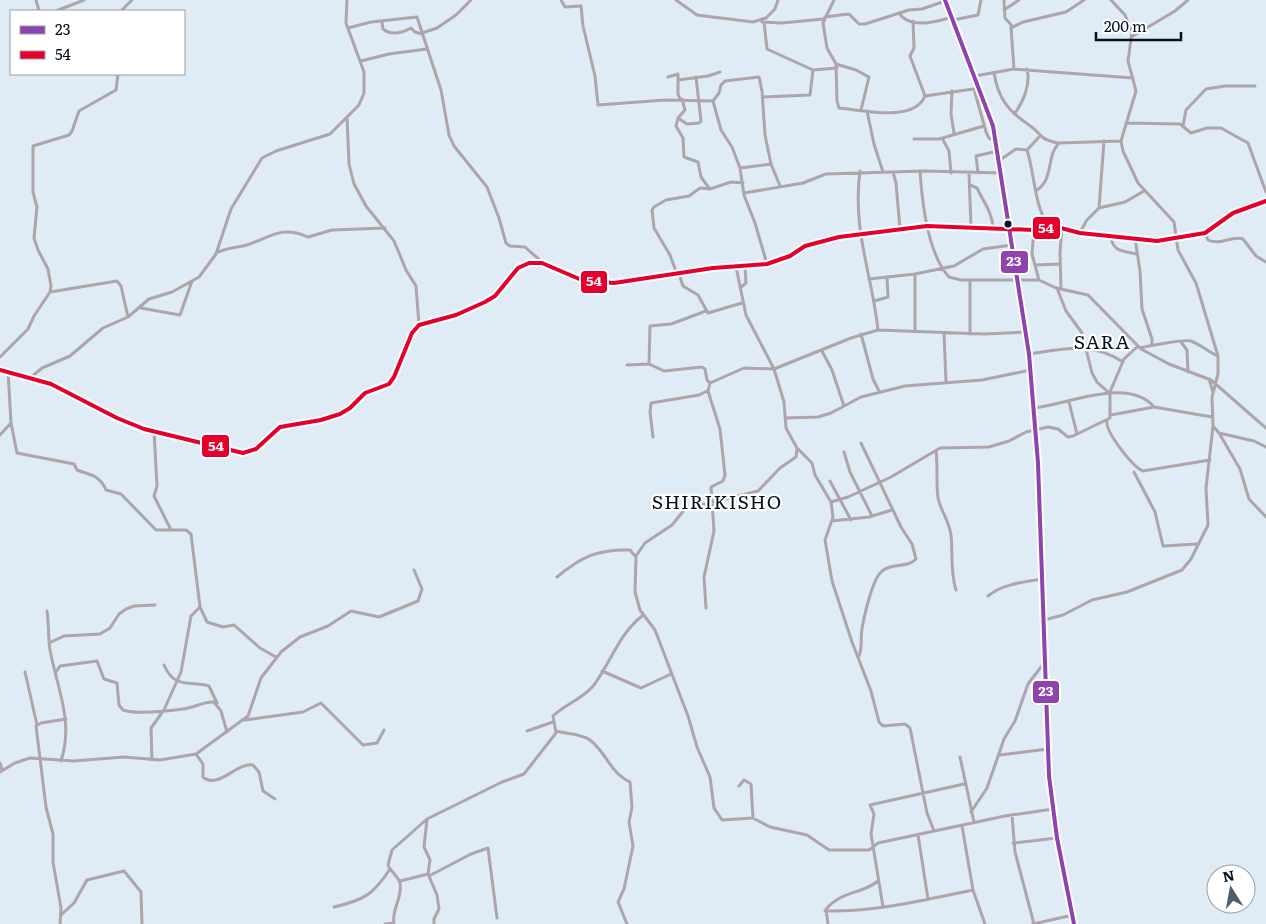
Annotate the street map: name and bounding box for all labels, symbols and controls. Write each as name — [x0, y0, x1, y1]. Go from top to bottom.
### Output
legend — [10, 10, 185, 75]
scale bar — [1096, 10, 1181, 42]
text: 200 m — [1104, 14, 1147, 37]
text: 23 — [55, 17, 71, 40]
text: 54 — [55, 42, 71, 65]
line badge: 54 — [1032, 216, 1061, 240]
text: 54 — [1038, 217, 1055, 237]
unlabelled marker — [1003, 219, 1013, 229]
line badge: 23 — [1000, 250, 1029, 274]
text: 23 — [1006, 250, 1022, 270]
line badge: 54 — [580, 270, 608, 294]
text: 54 — [586, 270, 603, 290]
district label: SARA — [1074, 327, 1130, 355]
line badge: 54 — [201, 434, 230, 458]
text: 54 — [208, 435, 225, 455]
district label: SHIRIKISHO — [652, 487, 782, 515]
line badge: 23 — [1032, 680, 1060, 704]
text: 23 — [1038, 680, 1054, 700]
north arrow — [1206, 864, 1256, 914]
text: N — [1221, 864, 1236, 886]

